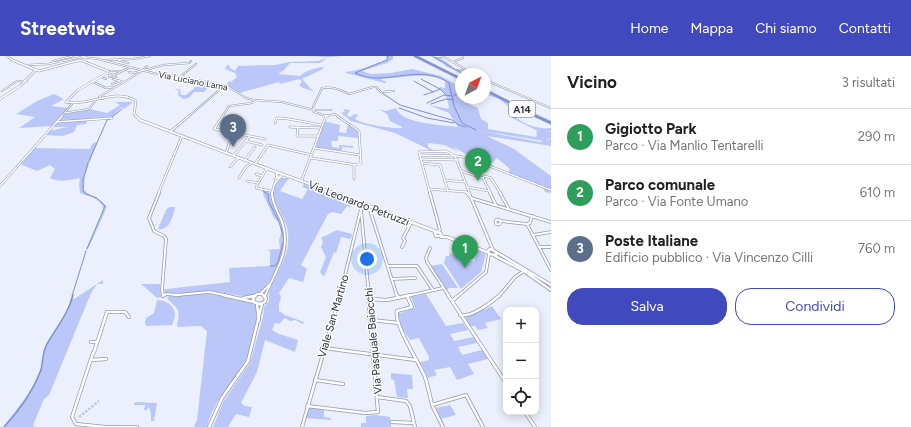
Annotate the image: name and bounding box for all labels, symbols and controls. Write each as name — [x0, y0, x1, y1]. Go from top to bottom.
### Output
text: Streetwise — [20, 17, 115, 40]
text: Home — [630, 20, 669, 37]
text: Mappa — [691, 20, 733, 37]
text: Chi siamo — [755, 20, 817, 37]
text: Contatti — [839, 20, 891, 37]
street label: Via Luciano Lama — [158, 68, 229, 93]
north arrow — [455, 68, 491, 104]
text: Vicino — [567, 72, 617, 92]
text: 3 risultati — [842, 75, 895, 90]
road number: A14 — [509, 101, 535, 117]
pin: 3 — [220, 114, 246, 147]
text: Gigiotto Park — [605, 120, 697, 138]
text: 1 — [577, 129, 583, 144]
text: 290 m — [858, 129, 895, 144]
text: Parco · Via Manlio Tentarelli — [605, 138, 764, 153]
pin: 2 — [465, 148, 491, 181]
text: Parco comunale — [605, 176, 715, 194]
street label: Via Leonardo Petruzzi — [306, 178, 411, 229]
text: 2 — [576, 185, 584, 200]
text: 610 m — [860, 185, 895, 200]
text: Parco · Via Fonte Umano — [605, 194, 748, 209]
text: Poste Italiane — [605, 232, 698, 250]
pin: 1 — [452, 235, 478, 268]
text: 3 — [576, 241, 584, 256]
text: 760 m — [858, 241, 895, 256]
your location — [357, 249, 377, 269]
text: Edificio pubblico · Via Vincenzo Cilli — [605, 250, 813, 265]
street label: Viale San Martino — [315, 273, 352, 359]
street label: Via Pasquale Baiocchi — [362, 287, 385, 395]
button: Salva — [567, 288, 727, 325]
button: Condividi — [735, 288, 895, 325]
map controls — [503, 307, 539, 415]
button: + — [503, 307, 539, 343]
button: − — [503, 343, 539, 379]
button: locate — [503, 379, 539, 415]

